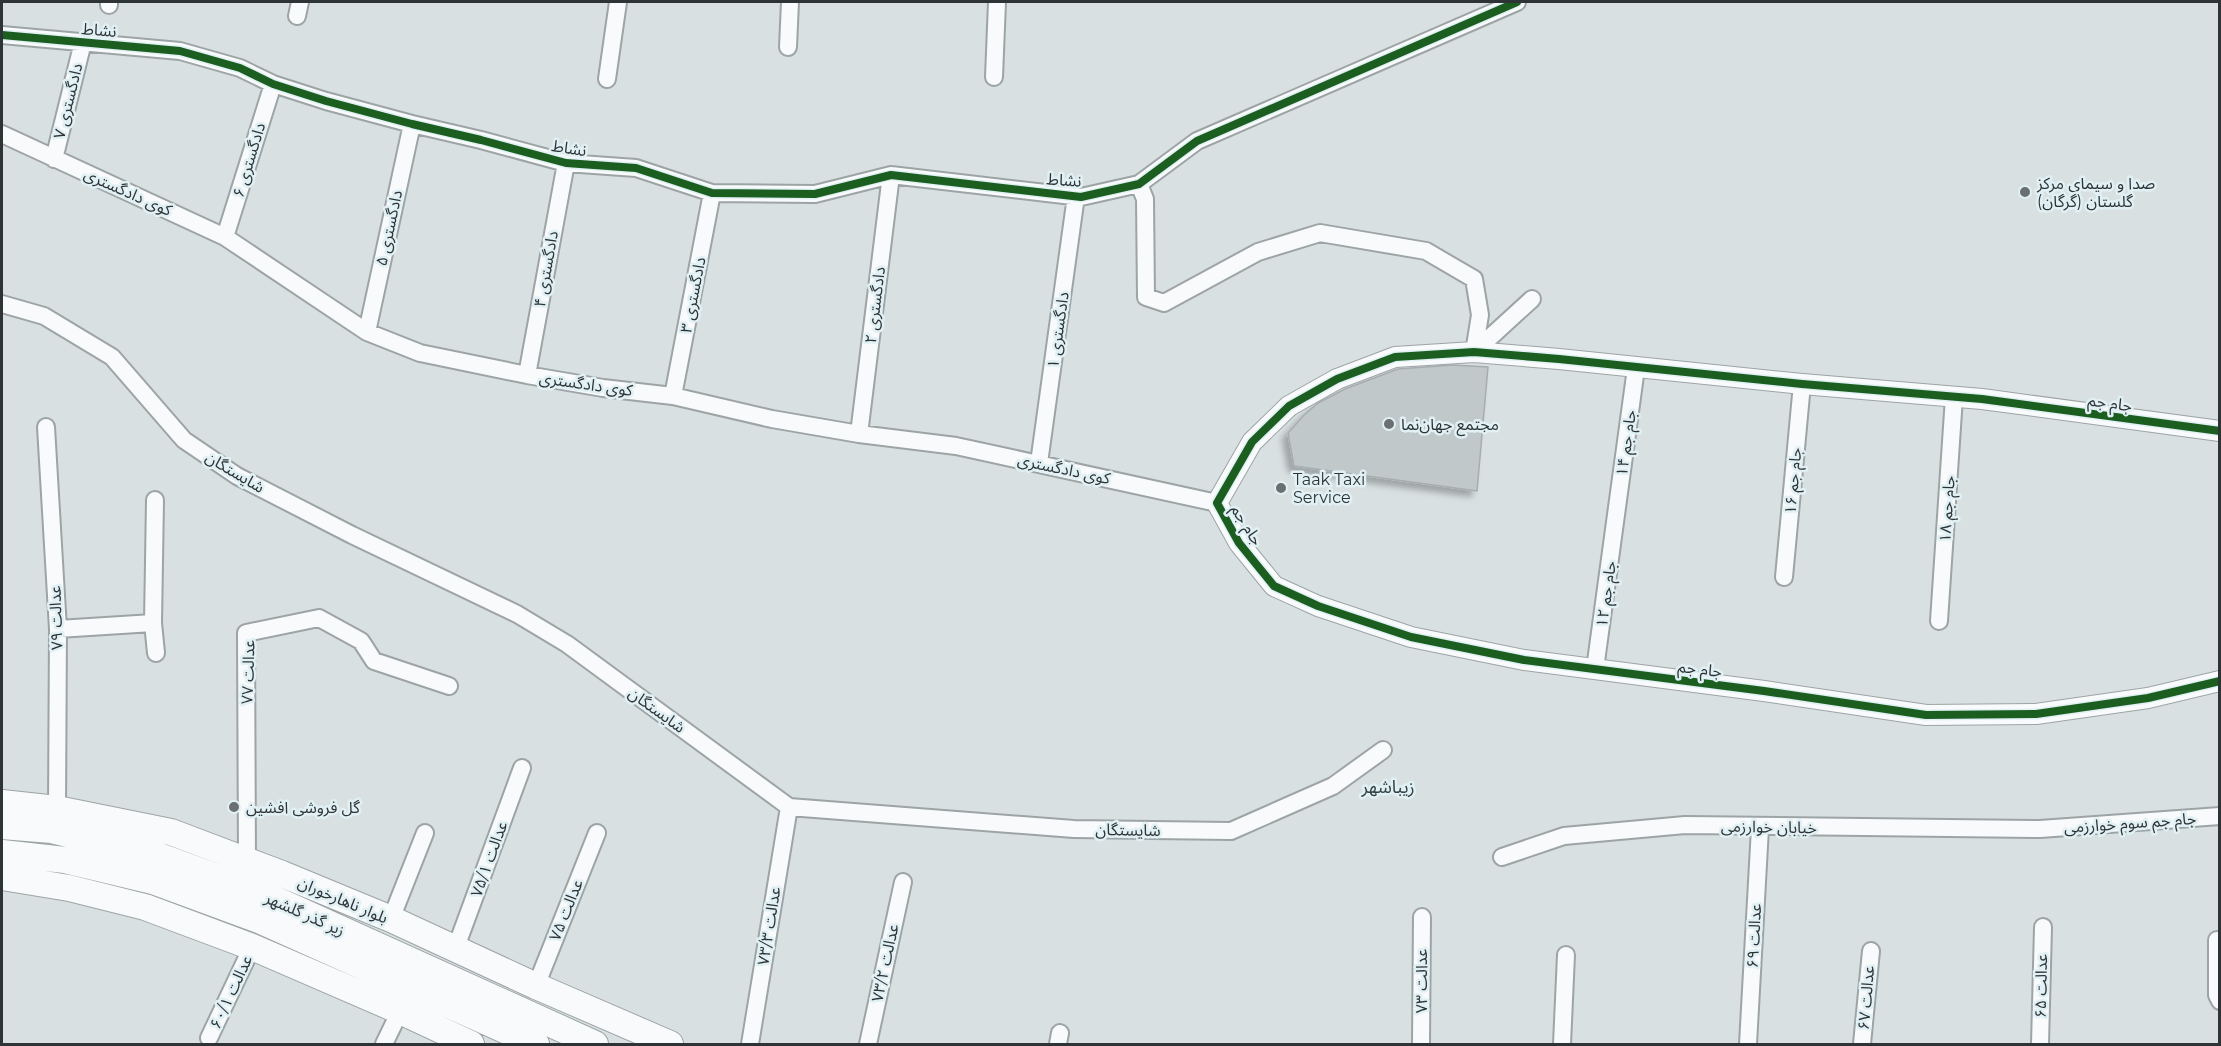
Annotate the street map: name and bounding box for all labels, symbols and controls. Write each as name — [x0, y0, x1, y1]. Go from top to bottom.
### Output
street label: نشاط — [81, 19, 117, 41]
street label: دادگستری ۷ — [49, 61, 87, 141]
street label: دادگستری ۶ — [229, 120, 269, 200]
street label: نشاط — [550, 136, 588, 160]
street label: کوی دادگستری — [81, 164, 175, 220]
street label: نشاط — [1046, 169, 1082, 191]
place label: صدا و سیمای مرکز گلستان (گرگان) — [2036, 174, 2155, 211]
marker: صدا و سیمای مرکز گلستان (گرگان) — [2018, 185, 2032, 199]
street label: دادگستری ۵ — [372, 188, 406, 268]
street label: دادگستری ۴ — [530, 229, 562, 309]
street label: دادگستری ۳ — [676, 255, 710, 335]
street label: دادگستری ۲ — [861, 266, 889, 344]
street label: دادگستری ۱ — [1043, 291, 1073, 369]
street label: کوی دادگستری — [538, 368, 634, 400]
street label: جام جم — [2086, 391, 2133, 418]
street label: ۱۴ جام جم — [1612, 409, 1643, 478]
place label: مجتمع جهان‌نما — [1401, 415, 1499, 437]
marker: مجتمع جهان‌نما — [1382, 417, 1396, 431]
street label: شایستگان — [202, 447, 268, 497]
street label: ۱۶ جام جم — [1781, 447, 1808, 515]
street label: کوی دادگستری — [1016, 450, 1112, 488]
place label: Taak Taxi Service — [1293, 470, 1365, 507]
street label: ۱۸ جام جم — [1935, 475, 1962, 543]
marker: Taak Taxi Service — [1274, 481, 1288, 495]
street label: جام جم — [1225, 501, 1267, 550]
street label: ۱۲ جام جم — [1592, 560, 1623, 629]
street label: عدالت ۷۹ — [45, 585, 67, 651]
street label: عدالت ۷۷ — [237, 639, 259, 705]
street label: جام جم — [1676, 657, 1723, 684]
street label: شایستگان — [625, 683, 689, 737]
district label: زیباشهر — [1360, 776, 1415, 798]
place label: گل فروشی افشین — [246, 798, 360, 817]
marker: گل فروشی افشین — [227, 800, 241, 814]
street label: جام جم سوم خوارزمی — [2063, 809, 2197, 840]
street label: خیابان خوارزمی — [1721, 817, 1817, 837]
street label: ۷۵/۱ عدالت — [467, 819, 511, 899]
street label: شایستگان — [1095, 820, 1161, 840]
street label: بلوار ناهارخوران — [295, 873, 391, 927]
street label: ۷۵ عدالت — [545, 877, 587, 943]
street label: ۷۳/۳ عدالت — [753, 885, 785, 967]
street label: زیر گذر گلشهر — [261, 888, 348, 940]
street label: عدالت ۶۹ — [1743, 903, 1765, 969]
street label: عدالت ۷۳/۲ — [867, 922, 903, 1004]
street label: عدالت ۷۳ — [1412, 949, 1431, 1013]
street label: ۶۰/۱ عدالت — [206, 952, 256, 1032]
street label: عدالت ۶۵ — [2031, 954, 2051, 1018]
street label: عدالت ۶۷ — [1854, 965, 1878, 1031]

